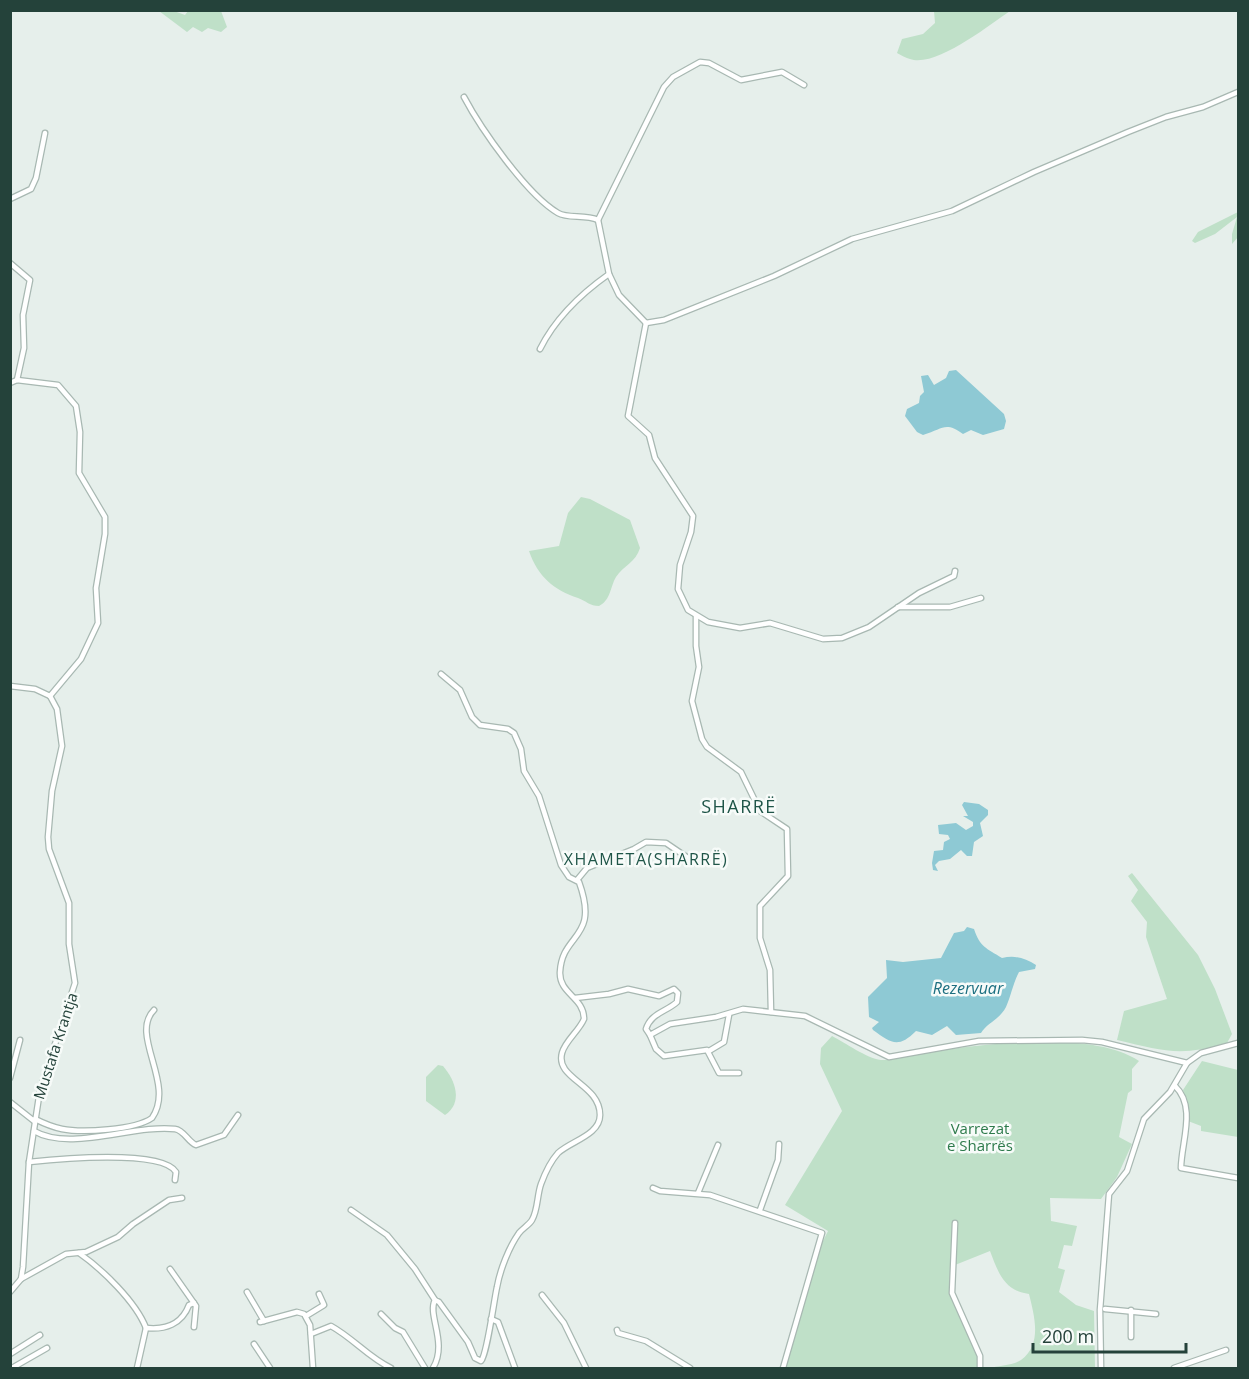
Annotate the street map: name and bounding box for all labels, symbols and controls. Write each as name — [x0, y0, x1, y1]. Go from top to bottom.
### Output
district label: SHARRË — [701, 794, 777, 818]
district label: XHAMETA(SHARRË) — [564, 848, 728, 870]
water label: Rezervuar — [933, 977, 1004, 999]
street label: Mustafa Krantja — [28, 990, 82, 1102]
park label: Varrezat e Sharrës — [947, 1118, 1013, 1155]
scale bar — [1033, 1316, 1186, 1354]
text: 200 m — [1042, 1324, 1094, 1348]

